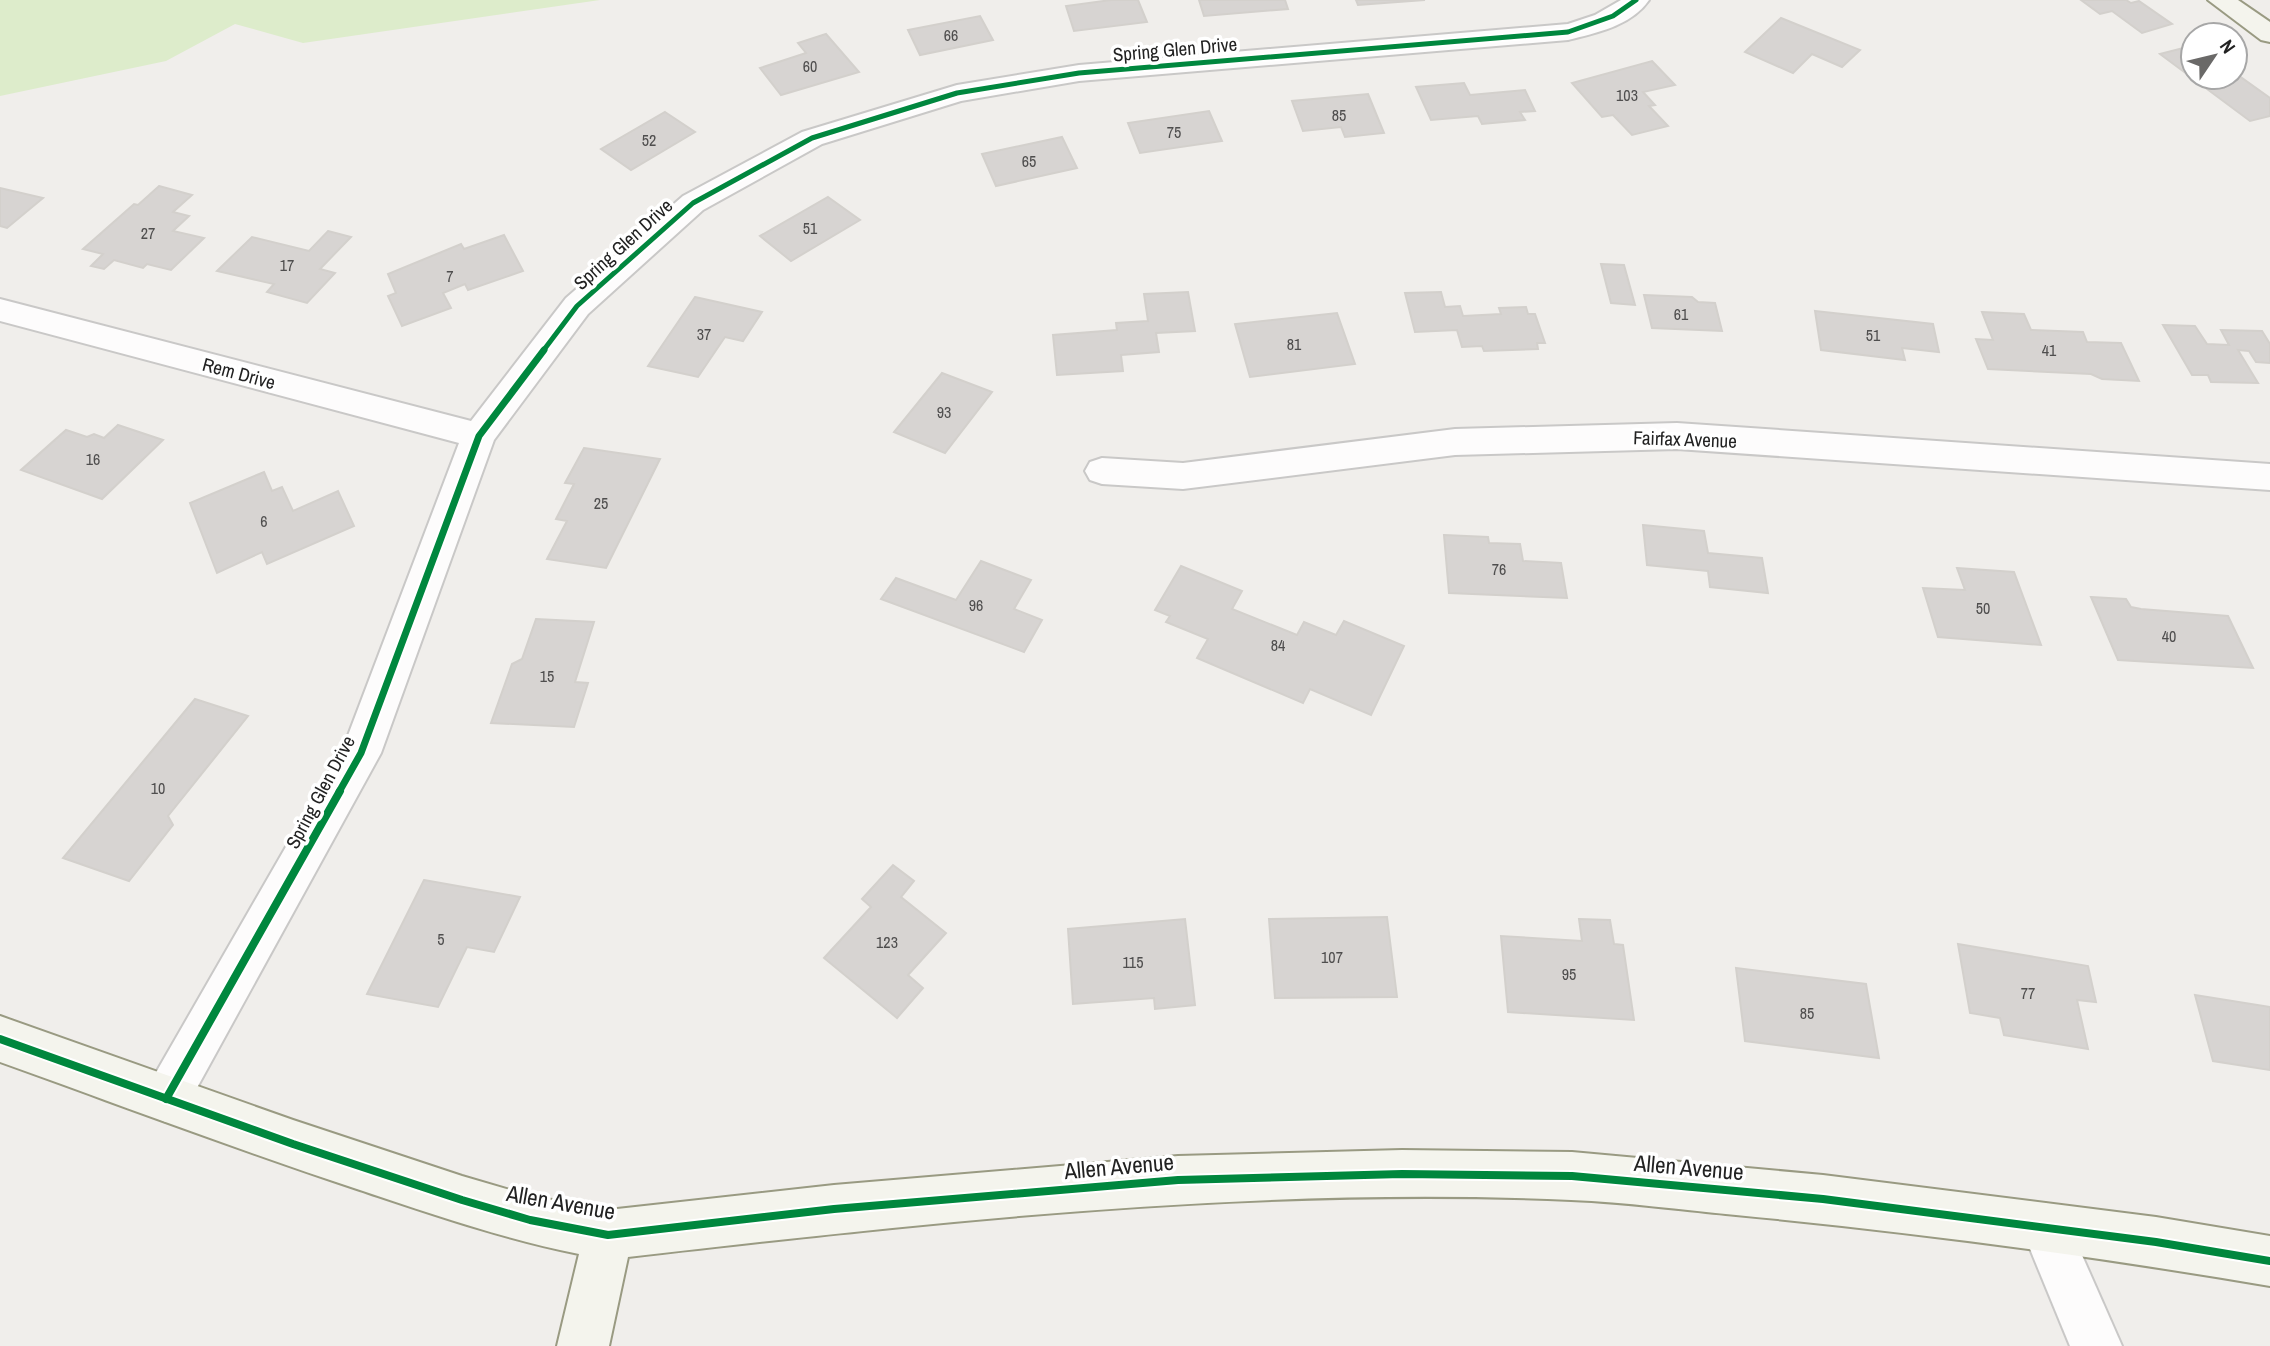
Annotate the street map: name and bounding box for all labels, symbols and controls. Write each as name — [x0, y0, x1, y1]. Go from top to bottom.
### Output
north arrow — [2179, 21, 2249, 91]
house number: 66 — [944, 24, 958, 46]
street label: Spring Glen Drive — [1112, 31, 1238, 67]
text: N — [2214, 34, 2242, 58]
house number: 60 — [803, 55, 817, 77]
house number: 103 — [1616, 84, 1638, 106]
house number: 85 — [1332, 104, 1346, 126]
house number: 75 — [1167, 121, 1181, 143]
house number: 52 — [642, 129, 656, 151]
house number: 65 — [1022, 150, 1036, 172]
street label: Spring Glen Drive — [568, 193, 678, 295]
house number: 51 — [803, 217, 818, 239]
house number: 27 — [141, 222, 155, 244]
house number: 17 — [280, 254, 294, 276]
house number: 7 — [446, 265, 454, 287]
house number: 61 — [1674, 303, 1689, 325]
house number: 37 — [697, 323, 711, 345]
house number: 51 — [1866, 324, 1881, 346]
house number: 81 — [1287, 333, 1302, 355]
house number: 41 — [2042, 339, 2057, 361]
street label: Rem Drive — [200, 351, 278, 395]
house number: 93 — [937, 401, 951, 423]
street label: Fairfax Avenue — [1633, 424, 1737, 454]
house number: 16 — [86, 448, 100, 470]
house number: 25 — [594, 492, 608, 514]
house number: 6 — [260, 510, 268, 532]
house number: 76 — [1492, 558, 1506, 580]
house number: 96 — [969, 594, 983, 616]
house number: 50 — [1976, 597, 1990, 619]
house number: 40 — [2162, 625, 2176, 647]
house number: 84 — [1271, 634, 1285, 656]
house number: 15 — [540, 665, 554, 687]
street label: Spring Glen Drive — [279, 731, 361, 853]
house number: 10 — [151, 777, 165, 799]
house number: 5 — [437, 928, 445, 950]
house number: 123 — [876, 931, 898, 953]
house number: 107 — [1321, 946, 1343, 968]
house number: 115 — [1123, 951, 1143, 973]
house number: 95 — [1562, 963, 1576, 985]
house number: 77 — [2021, 982, 2035, 1004]
house number: 85 — [1800, 1002, 1814, 1024]
street label: Allen Avenue — [1062, 1146, 1175, 1186]
street label: Allen Avenue — [1632, 1147, 1745, 1187]
street label: Allen Avenue — [503, 1177, 618, 1227]

